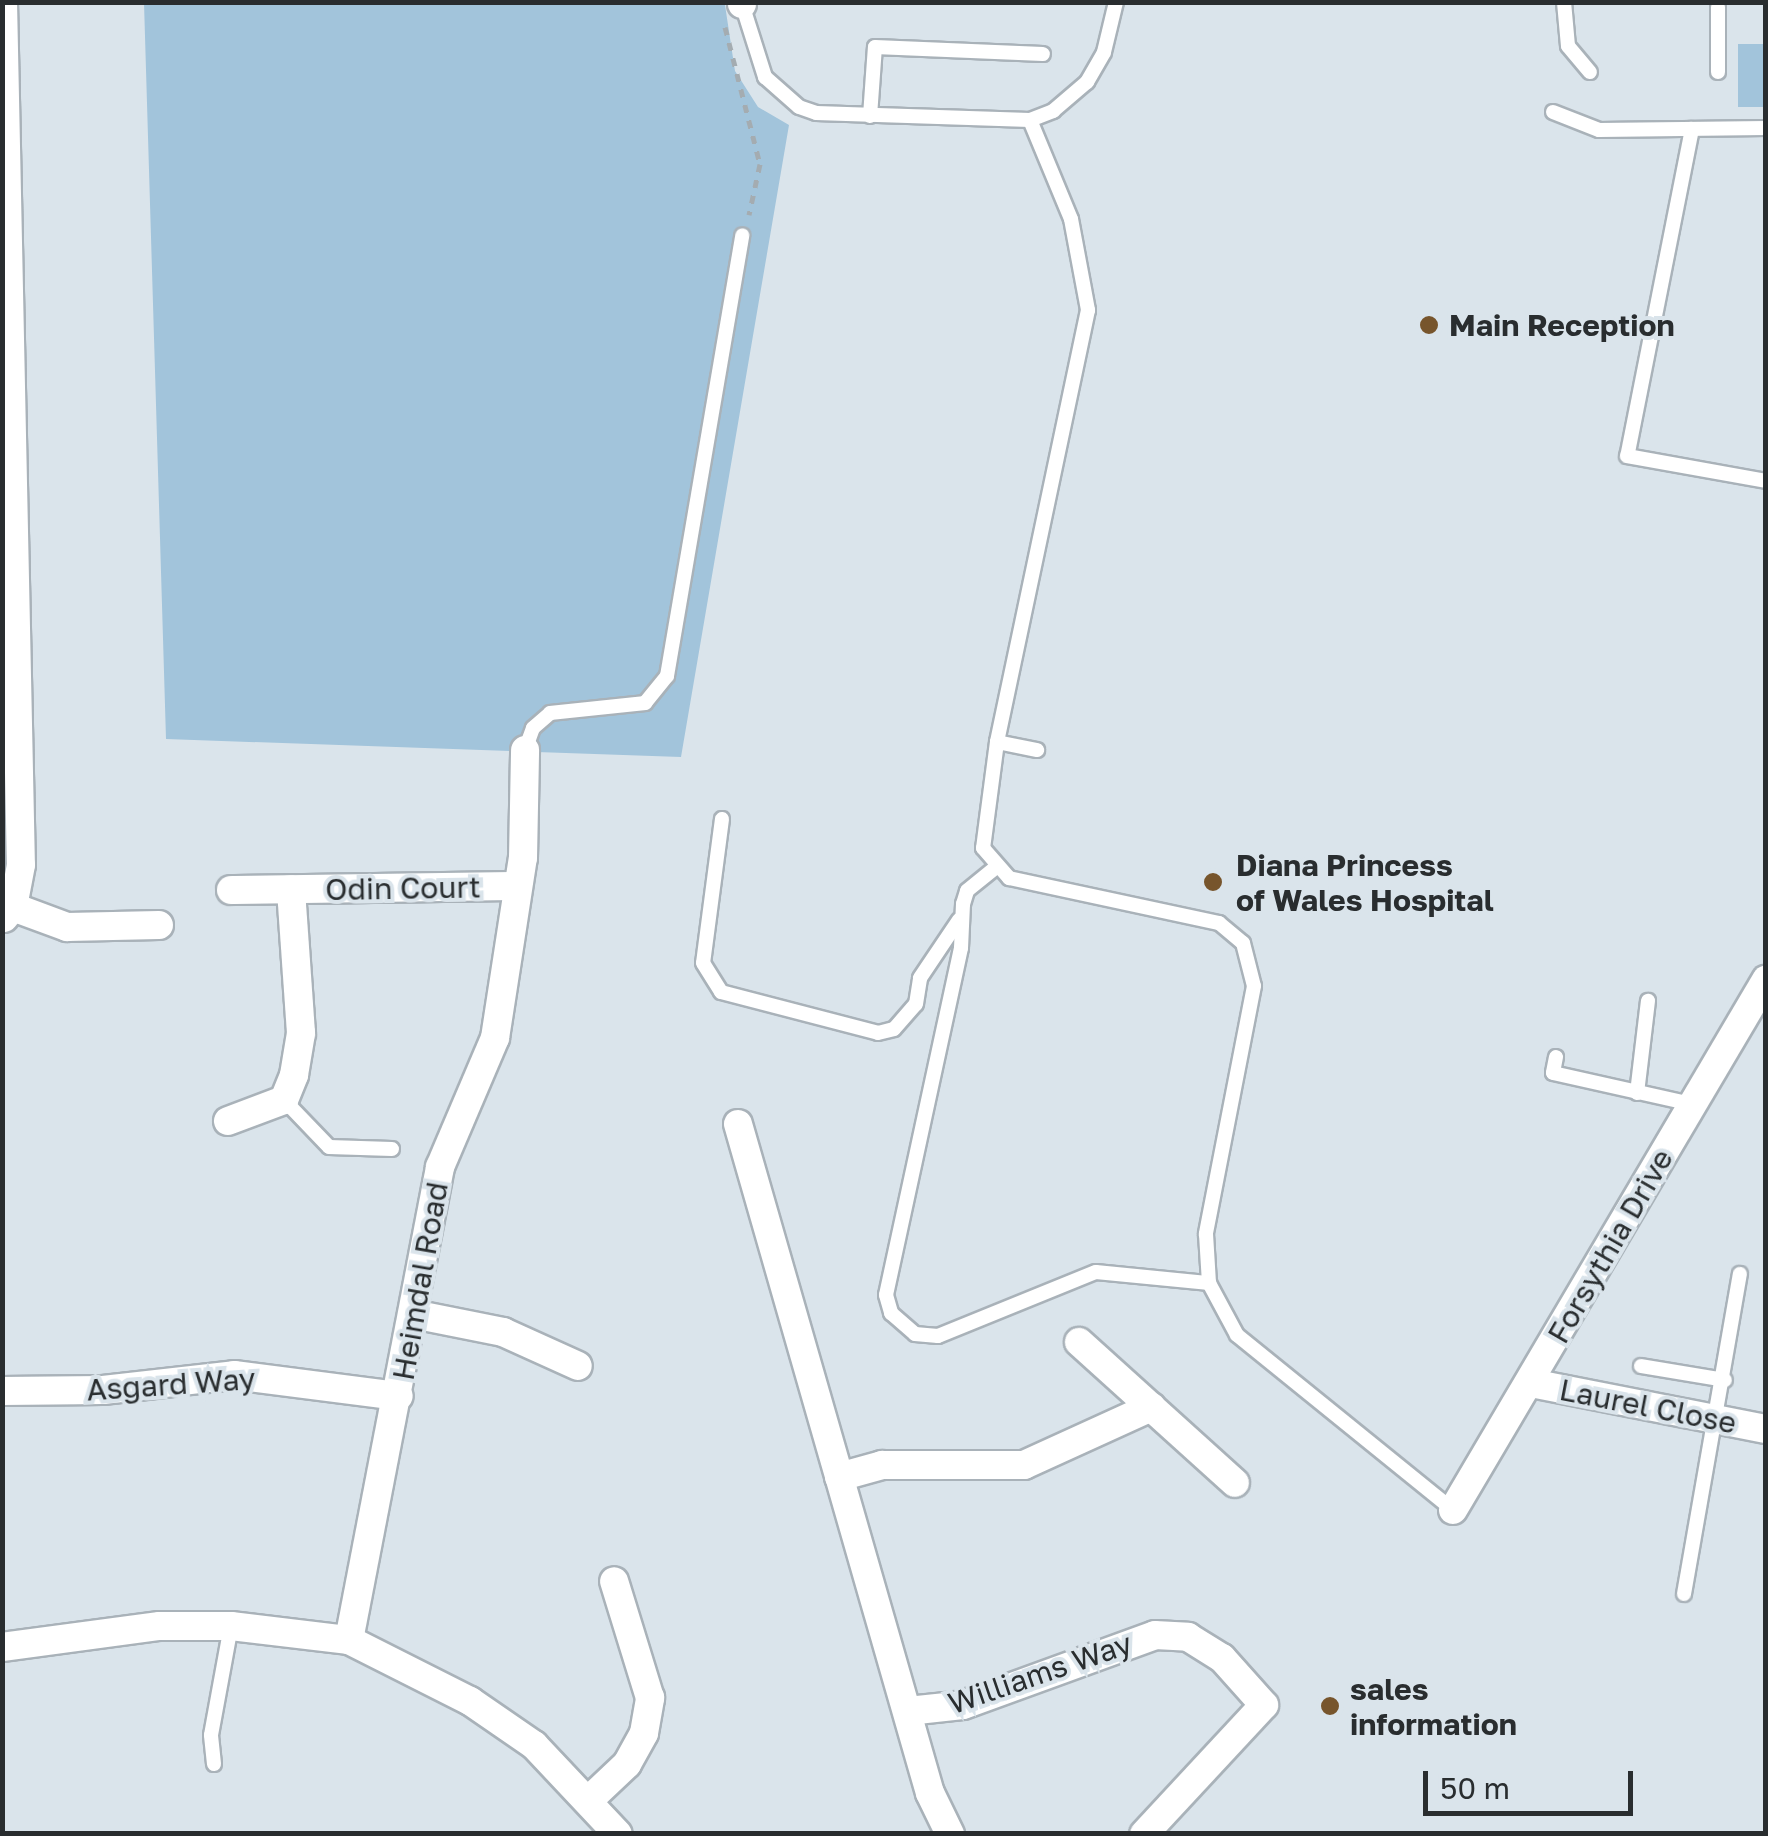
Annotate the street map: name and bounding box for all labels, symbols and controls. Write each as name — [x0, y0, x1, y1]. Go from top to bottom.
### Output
place label: Main Reception — [1449, 307, 1675, 343]
marker: Main Reception — [1418, 314, 1440, 336]
place label: Diana Princess of Wales Hospital — [1236, 847, 1494, 918]
street label: Odin Court — [325, 869, 481, 907]
marker: Diana Princess of Wales Hospital — [1200, 869, 1226, 895]
street label: Forsythia Drive — [1540, 1143, 1680, 1349]
street label: Heimdal Road — [385, 1179, 455, 1383]
street label: Asgard Way — [85, 1360, 257, 1408]
street label: Laurel Close — [1557, 1371, 1739, 1441]
street label: Williams Way — [943, 1625, 1137, 1721]
place label: sales information — [1350, 1671, 1517, 1742]
marker: sales information — [1319, 1695, 1341, 1717]
scale bar — [1428, 1751, 1638, 1813]
text: 50 m — [1440, 1770, 1510, 1806]

